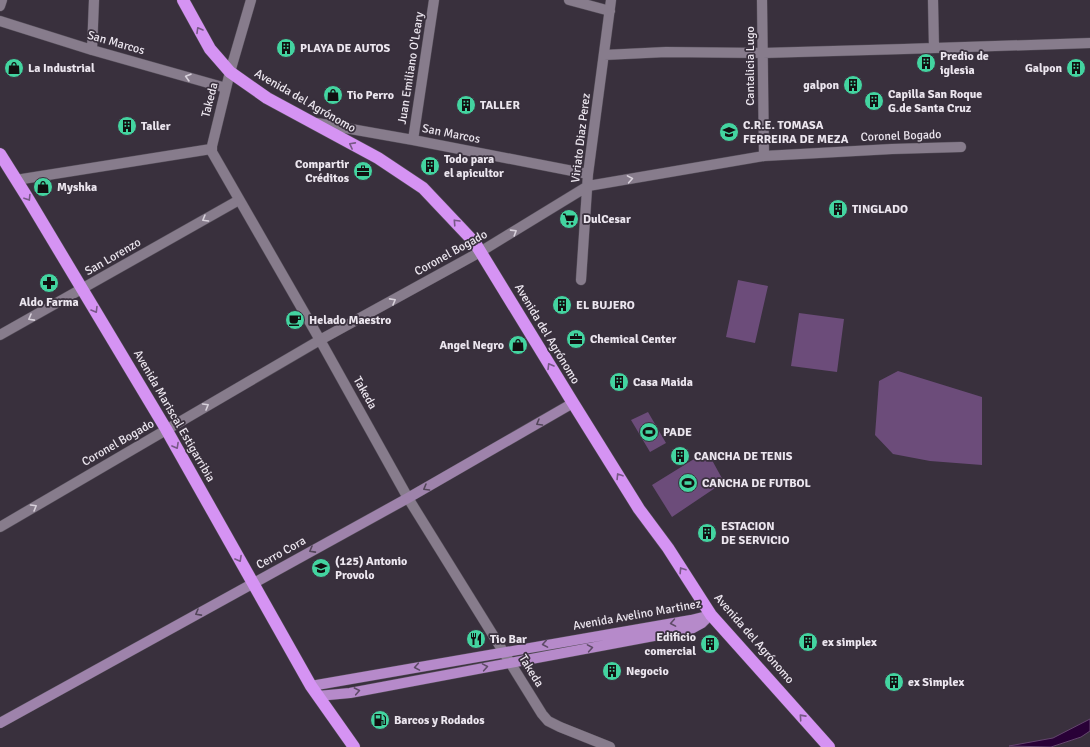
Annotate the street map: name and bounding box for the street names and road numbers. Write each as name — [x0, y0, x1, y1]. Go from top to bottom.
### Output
street label: Juan Emiliano O'Leary — [395, 10, 427, 125]
street label: Cantalicia Lugo — [743, 26, 758, 106]
street label: San Marcos — [86, 28, 146, 58]
street label: Avenida del Agrónomo — [252, 66, 358, 136]
street label: Takeda — [198, 81, 222, 119]
street label: Viriato Diaz Perez — [568, 92, 594, 184]
street label: San Marcos — [421, 121, 481, 147]
street label: Coronel Bogado — [860, 127, 942, 145]
street label: Coronel Bogado — [412, 227, 490, 279]
street label: San Lorenzo — [82, 235, 144, 279]
street label: Avenida del Agrónomo — [511, 281, 583, 387]
street label: Avenida Mariscal Estigarribia — [130, 347, 218, 485]
street label: Takeda — [350, 374, 380, 412]
street label: Coronel Bogado — [79, 416, 157, 470]
street label: Cerro Cora — [254, 533, 308, 573]
street label: Avenida del Agrónomo — [711, 591, 797, 687]
street label: Avenida Avelino Martinez — [572, 596, 702, 634]
street label: Takeda — [515, 652, 547, 690]

